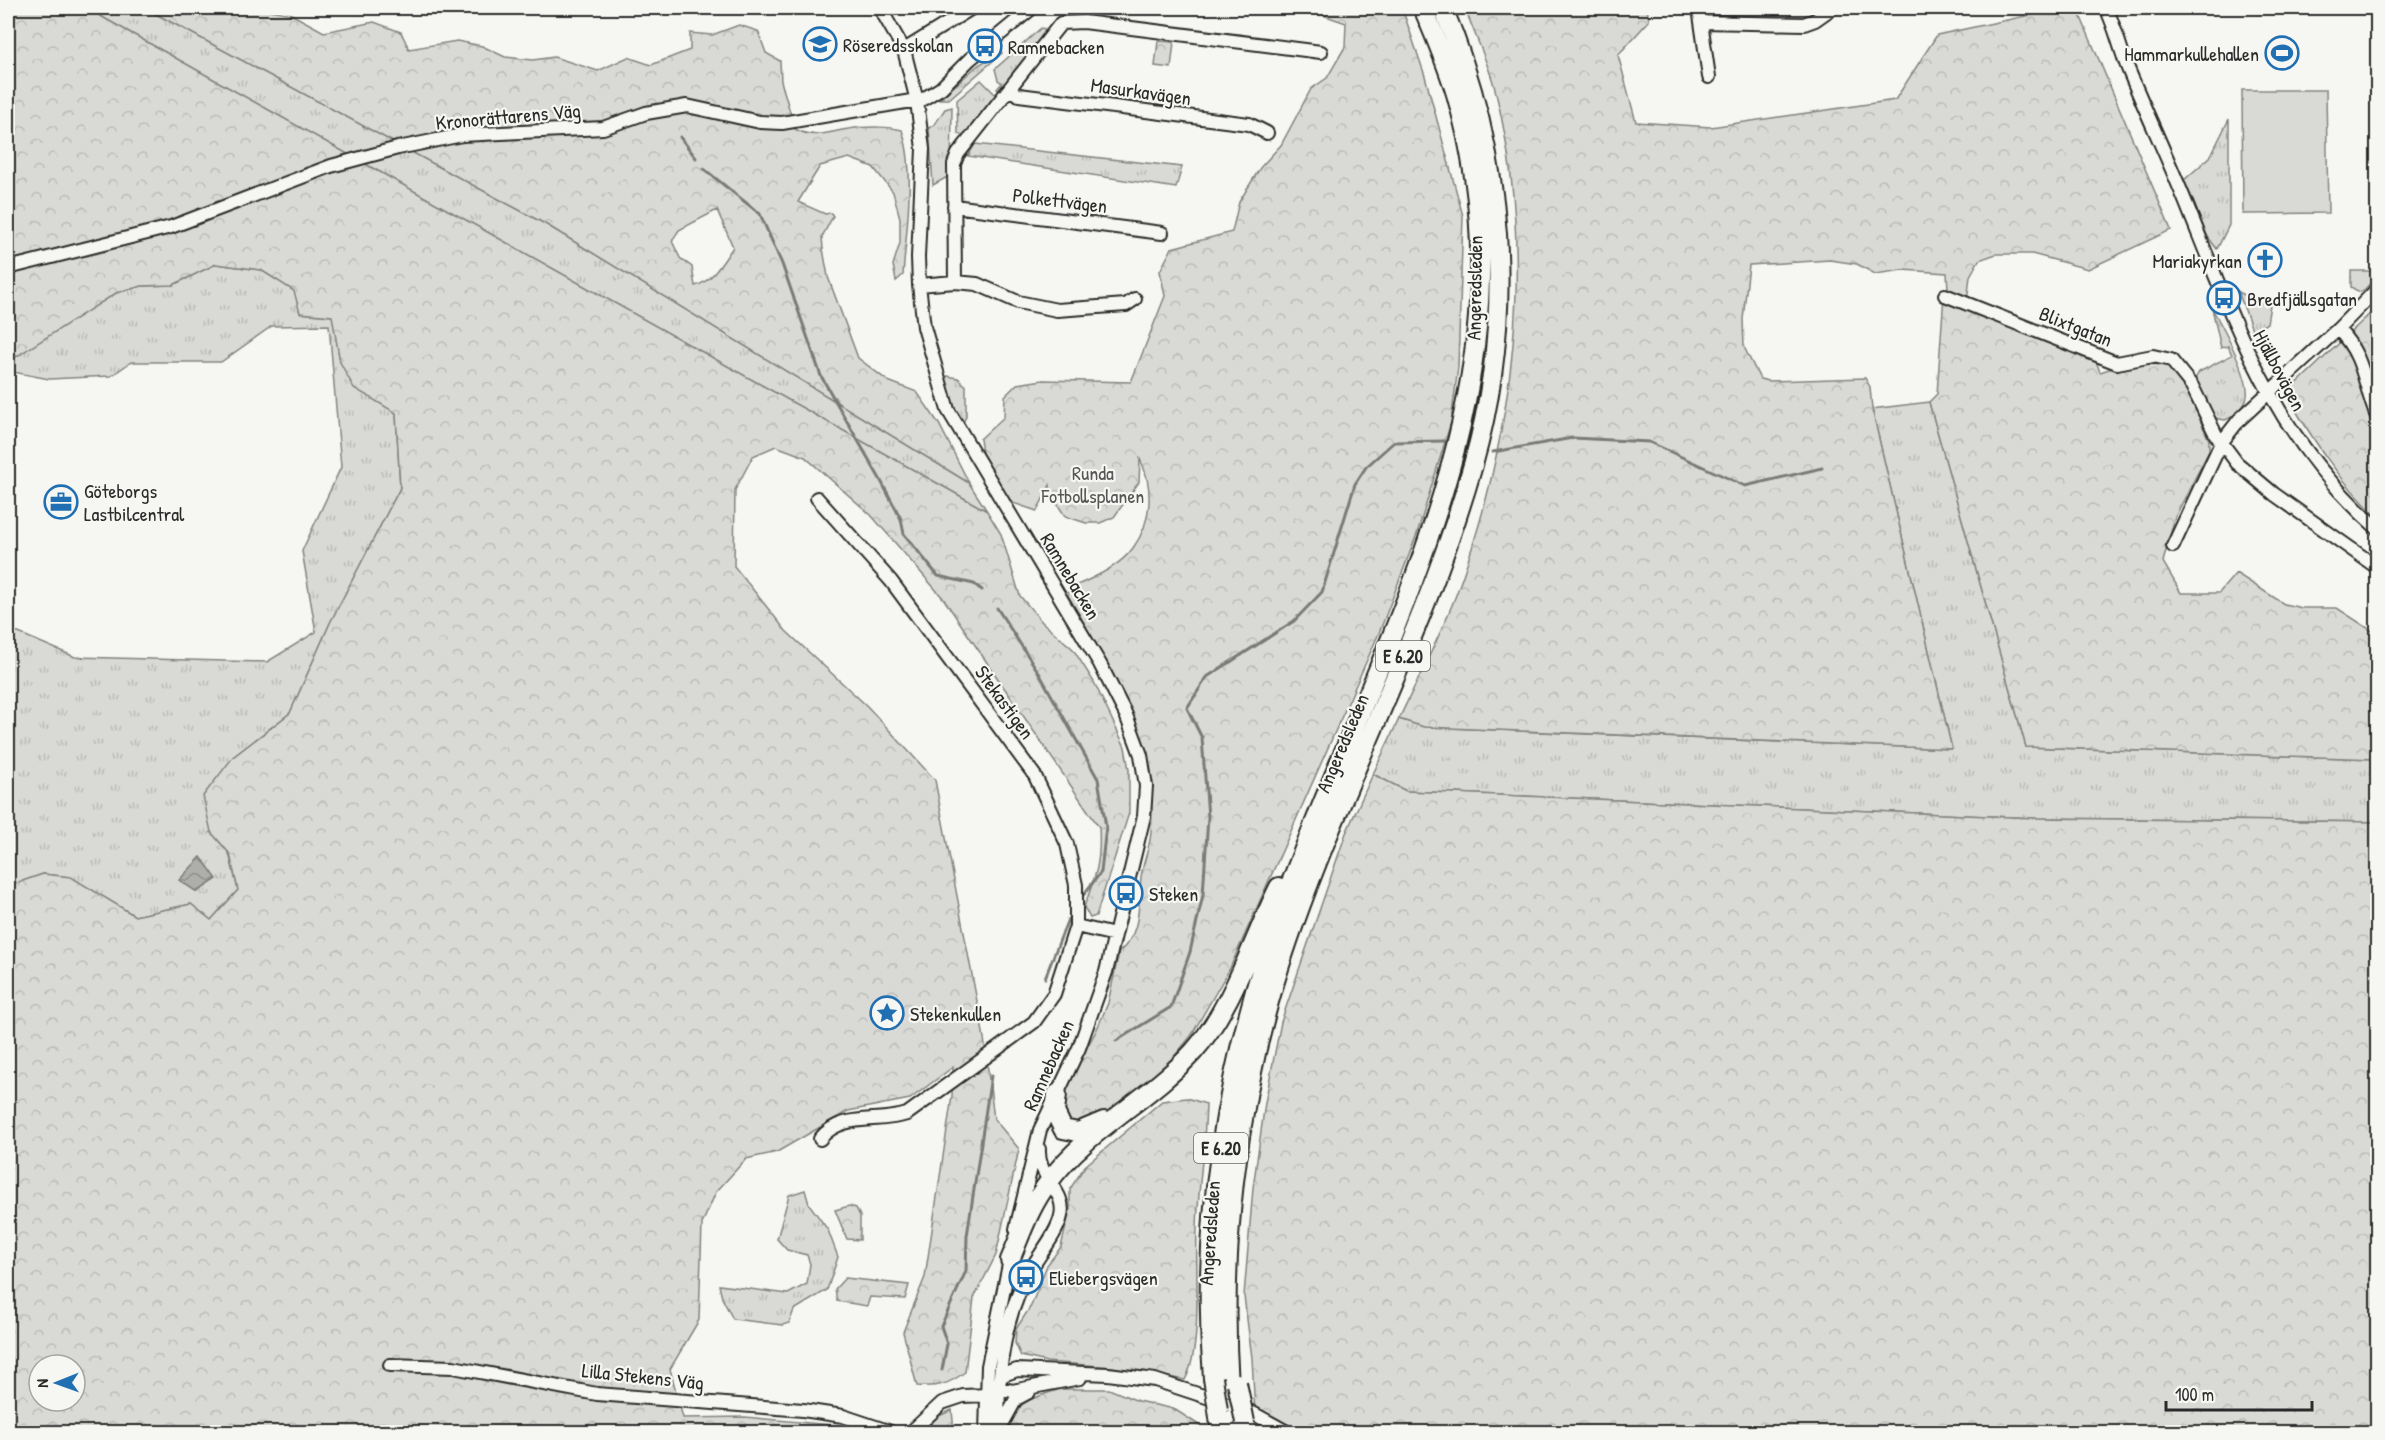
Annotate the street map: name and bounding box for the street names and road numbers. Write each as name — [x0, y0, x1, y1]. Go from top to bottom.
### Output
street label: Masurkavägen — [1089, 71, 1193, 111]
street label: Kronorättarens Väg — [434, 96, 582, 136]
street label: Polkettvägen — [1011, 181, 1109, 219]
street label: Angeredsleden — [1460, 235, 1488, 341]
street label: Blixtgatan — [2036, 299, 2116, 353]
street label: Hjällbovägen — [2247, 325, 2313, 415]
street label: Ramnebacken — [1035, 528, 1107, 624]
road number: E 6.20 — [1376, 641, 1430, 671]
street label: Stekastigen — [969, 660, 1041, 744]
street label: Angeredsleden — [1309, 689, 1375, 797]
street label: Ramnebacken — [1016, 1015, 1080, 1115]
road number: E 6.20 — [1194, 1133, 1248, 1163]
street label: Angeredsleden — [1192, 1180, 1226, 1286]
street label: Lilla Stekens Väg — [581, 1356, 705, 1396]

